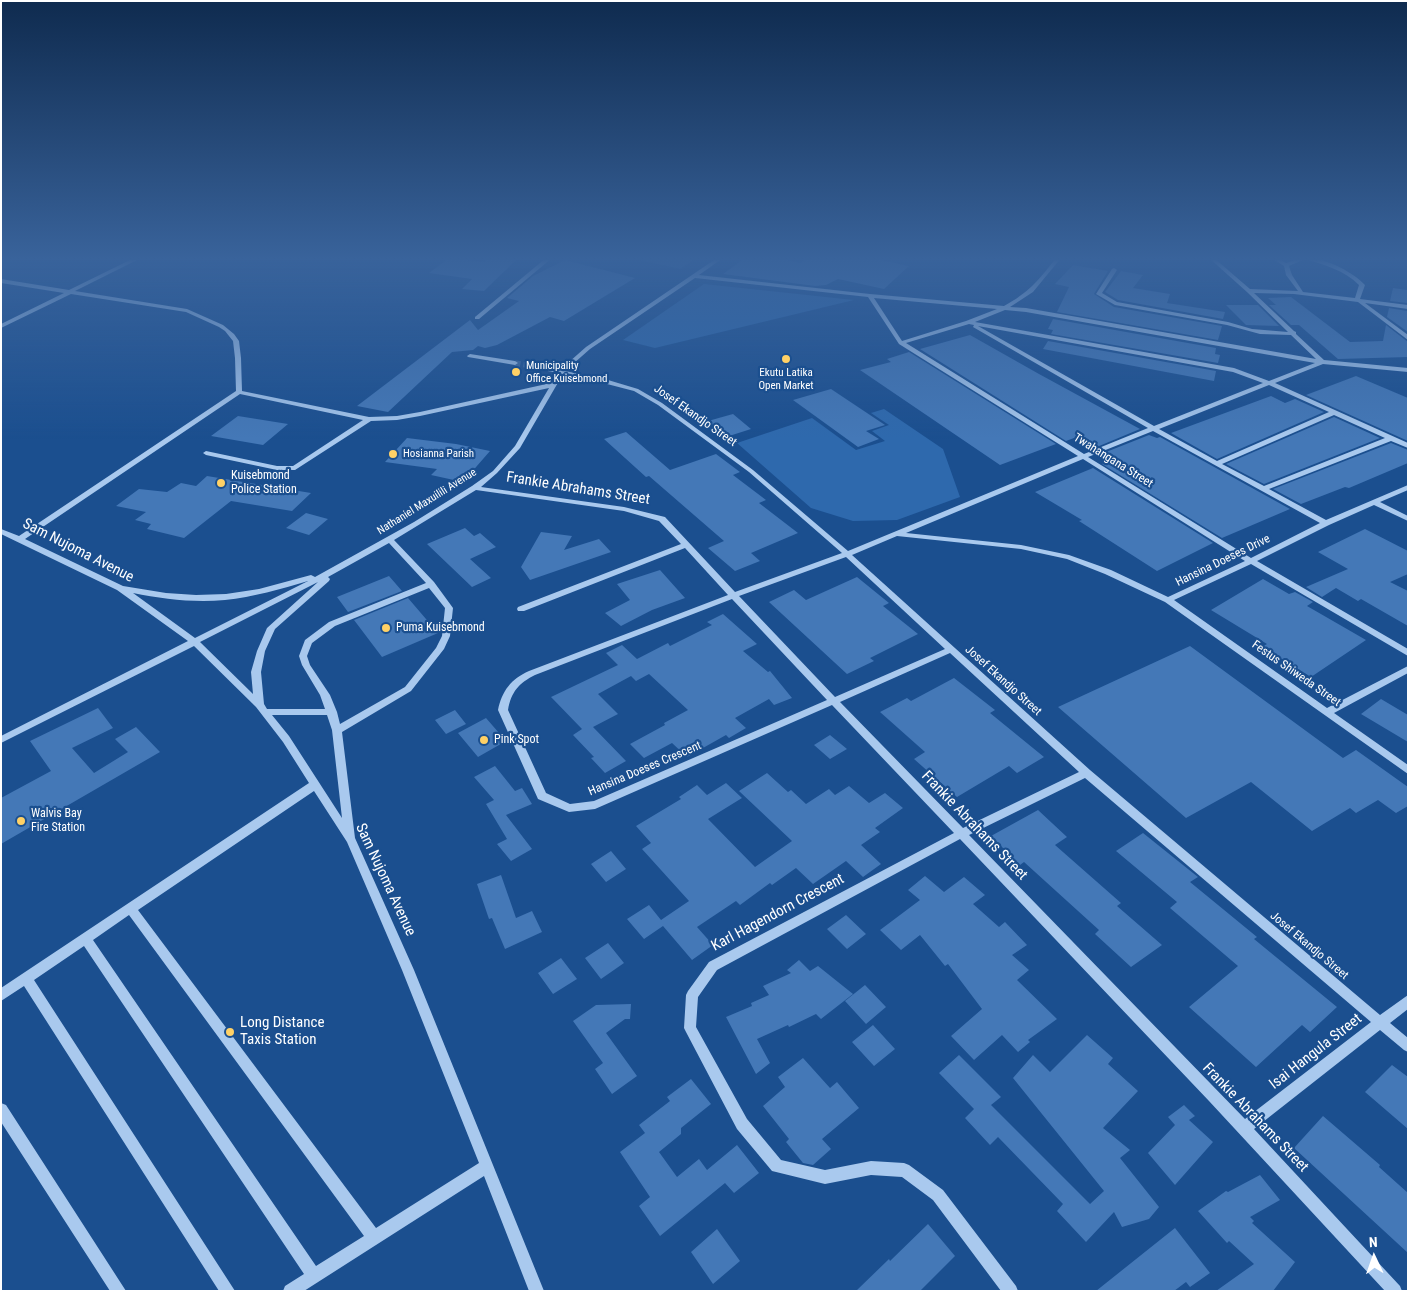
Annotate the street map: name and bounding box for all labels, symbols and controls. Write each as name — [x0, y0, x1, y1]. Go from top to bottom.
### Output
marker: Ekutu Latika Open Market — [780, 353, 792, 365]
place label: Municipality Office Kuisebmond — [526, 359, 607, 385]
marker: Municipality Office Kuisebmond — [510, 366, 522, 378]
place label: Ekutu Latika Open Market — [758, 366, 814, 392]
street label: Josef Ekandjo Street — [651, 382, 739, 450]
street label: Twahangana Street — [1071, 431, 1155, 491]
place label: Hosianna Parish — [403, 447, 474, 461]
marker: Hosianna Parish — [387, 448, 399, 460]
street label: Nathaniel Maxuilili Avenue — [375, 466, 479, 538]
place label: Kuisebmond Police Station — [231, 469, 297, 497]
street label: Frankie Abrahams Street — [505, 469, 651, 509]
marker: Kuisebmond Police Station — [215, 477, 227, 489]
street label: Sam Nujoma Avenue — [19, 515, 137, 587]
street label: Hansina Doeses Drive — [1173, 532, 1273, 590]
place label: Puma Kuisebmond — [396, 621, 485, 635]
marker: Puma Kuisebmond — [380, 622, 392, 634]
street label: Festus Shiweda Street — [1249, 638, 1343, 710]
street label: Josef Ekandjo Street — [962, 643, 1044, 719]
place label: Pink Spot — [494, 733, 539, 747]
marker: Pink Spot — [478, 734, 490, 746]
street label: Hansina Doeses Crescent — [586, 739, 704, 799]
street label: Frankie Abrahams Street — [917, 768, 1031, 884]
place label: Walvis Bay Fire Station — [31, 807, 85, 835]
marker: Walvis Bay Fire Station — [15, 815, 27, 827]
street label: Sam Nujoma Avenue — [351, 821, 419, 939]
street label: Karl Hagendorn Crescent — [709, 870, 847, 956]
street label: Josef Ekandjo Street — [1267, 909, 1351, 983]
street label: Isai Hangula Street — [1266, 1010, 1366, 1094]
place label: Long Distance Taxis Station — [240, 1014, 324, 1049]
marker: Long Distance Taxis Station — [224, 1026, 236, 1038]
street label: Frankie Abrahams Street — [1198, 1060, 1312, 1176]
north arrow — [1349, 1232, 1399, 1282]
text: N — [1369, 1234, 1378, 1250]

